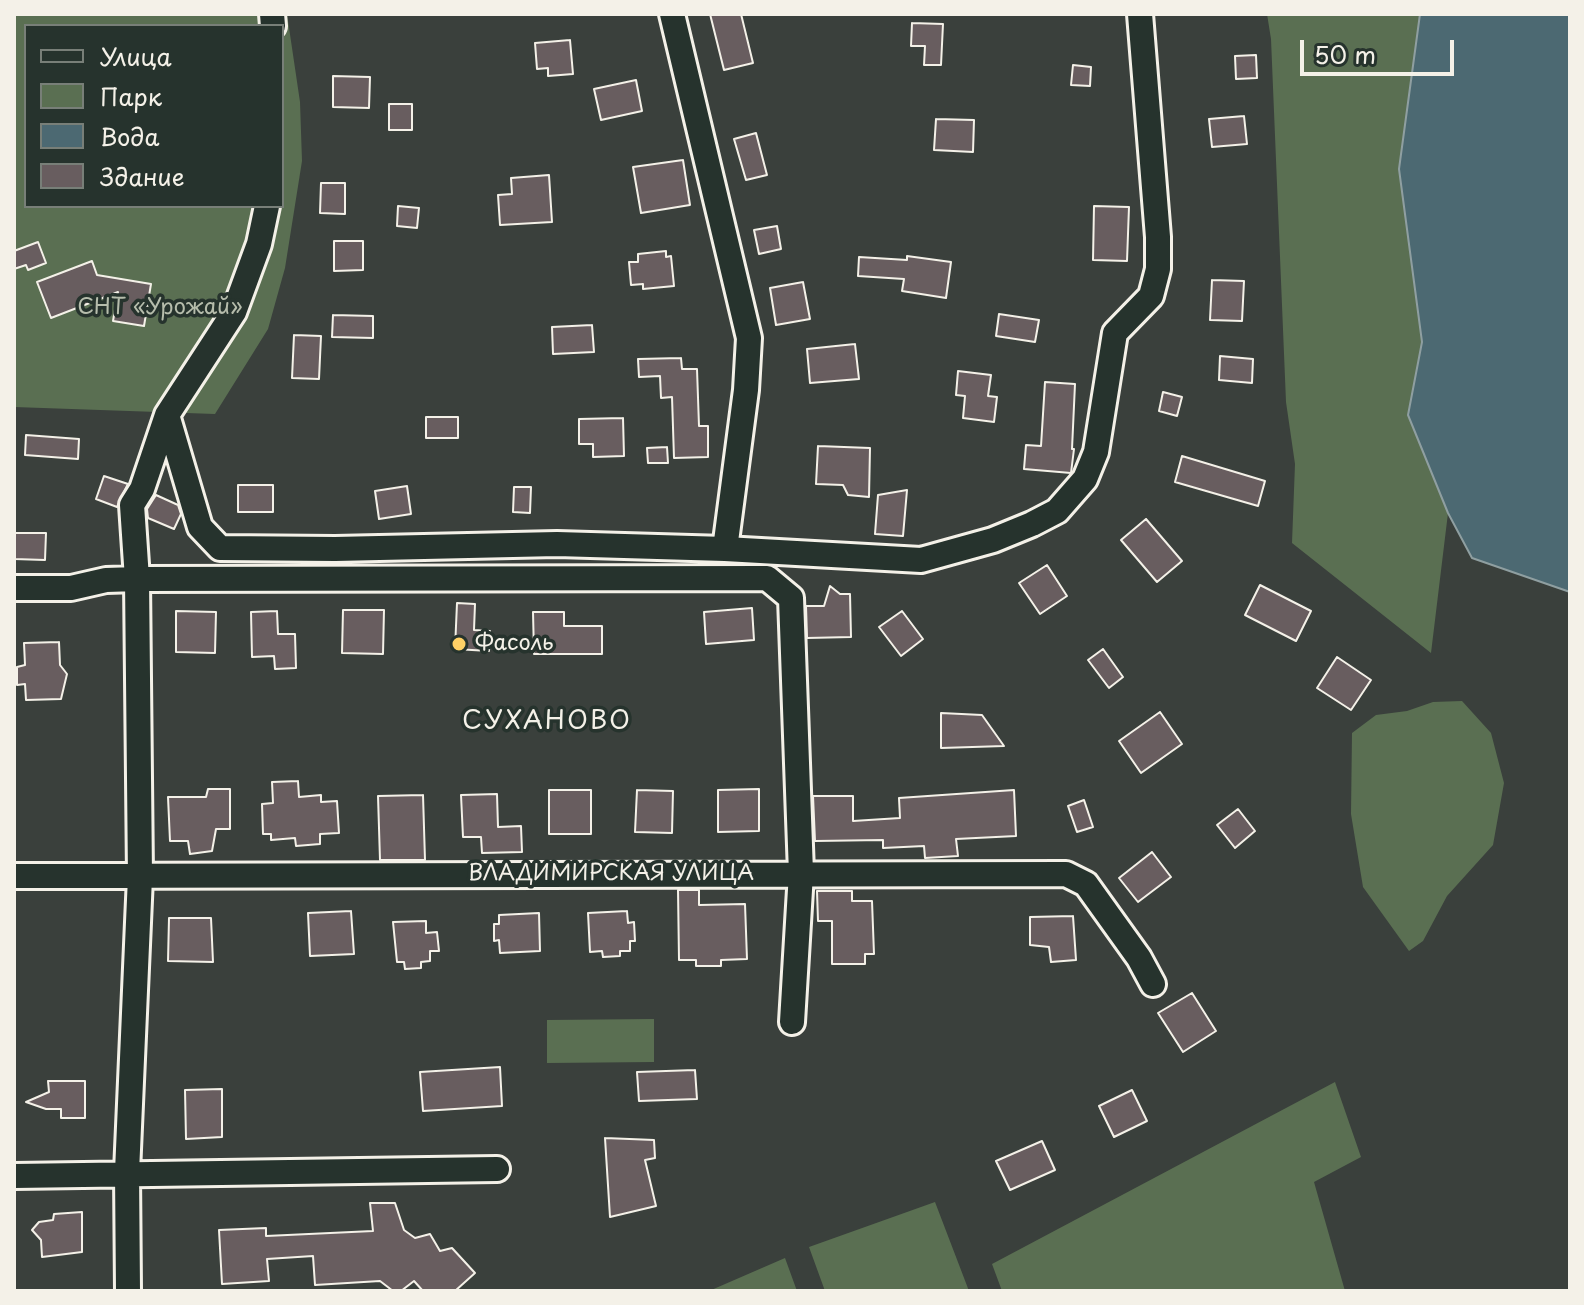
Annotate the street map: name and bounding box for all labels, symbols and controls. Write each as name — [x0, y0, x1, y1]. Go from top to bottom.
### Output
legend — [24, 24, 284, 208]
scale bar — [1304, 24, 1458, 74]
text: 50 m — [1314, 36, 1376, 72]
text: Улица — [100, 38, 172, 74]
text: Парк — [100, 78, 162, 114]
text: Вода — [100, 118, 159, 154]
text: Здание — [100, 158, 185, 194]
park label: СНТ «Урожай» — [77, 295, 243, 321]
place label: Фасоль — [475, 631, 553, 657]
marker: Фасоль — [450, 635, 468, 653]
district label: СУХАНОВО — [463, 706, 631, 738]
street label: ВЛАДИМИРСКАЯ УЛИЦА — [468, 861, 754, 887]

